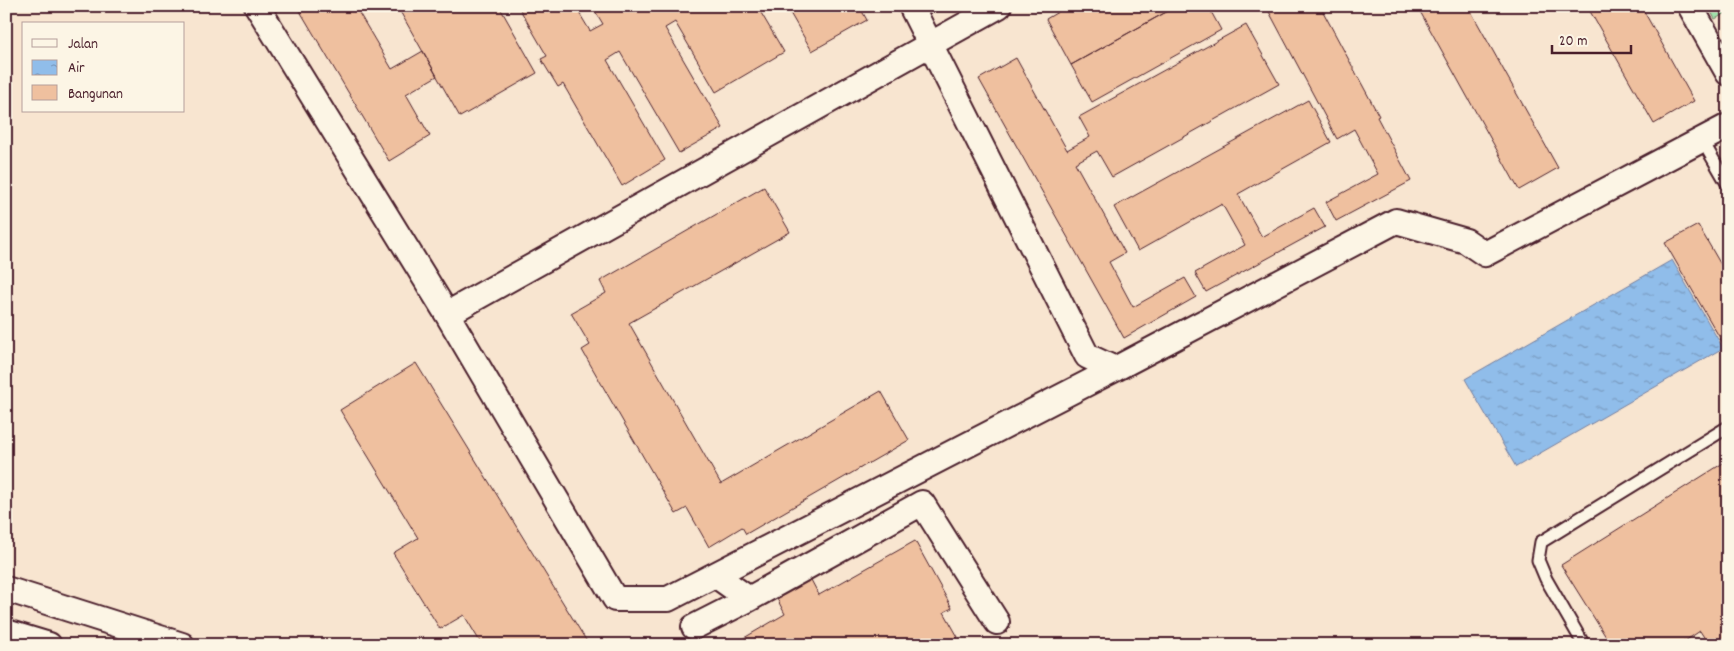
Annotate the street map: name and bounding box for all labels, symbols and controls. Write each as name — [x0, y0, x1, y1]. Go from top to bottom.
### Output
legend — [22, 22, 185, 112]
scale bar — [1552, 22, 1630, 54]
text: 20 m — [1559, 31, 1587, 53]
text: Jalan — [68, 34, 98, 56]
text: Air — [68, 58, 85, 80]
text: Bangunan — [68, 84, 123, 106]

